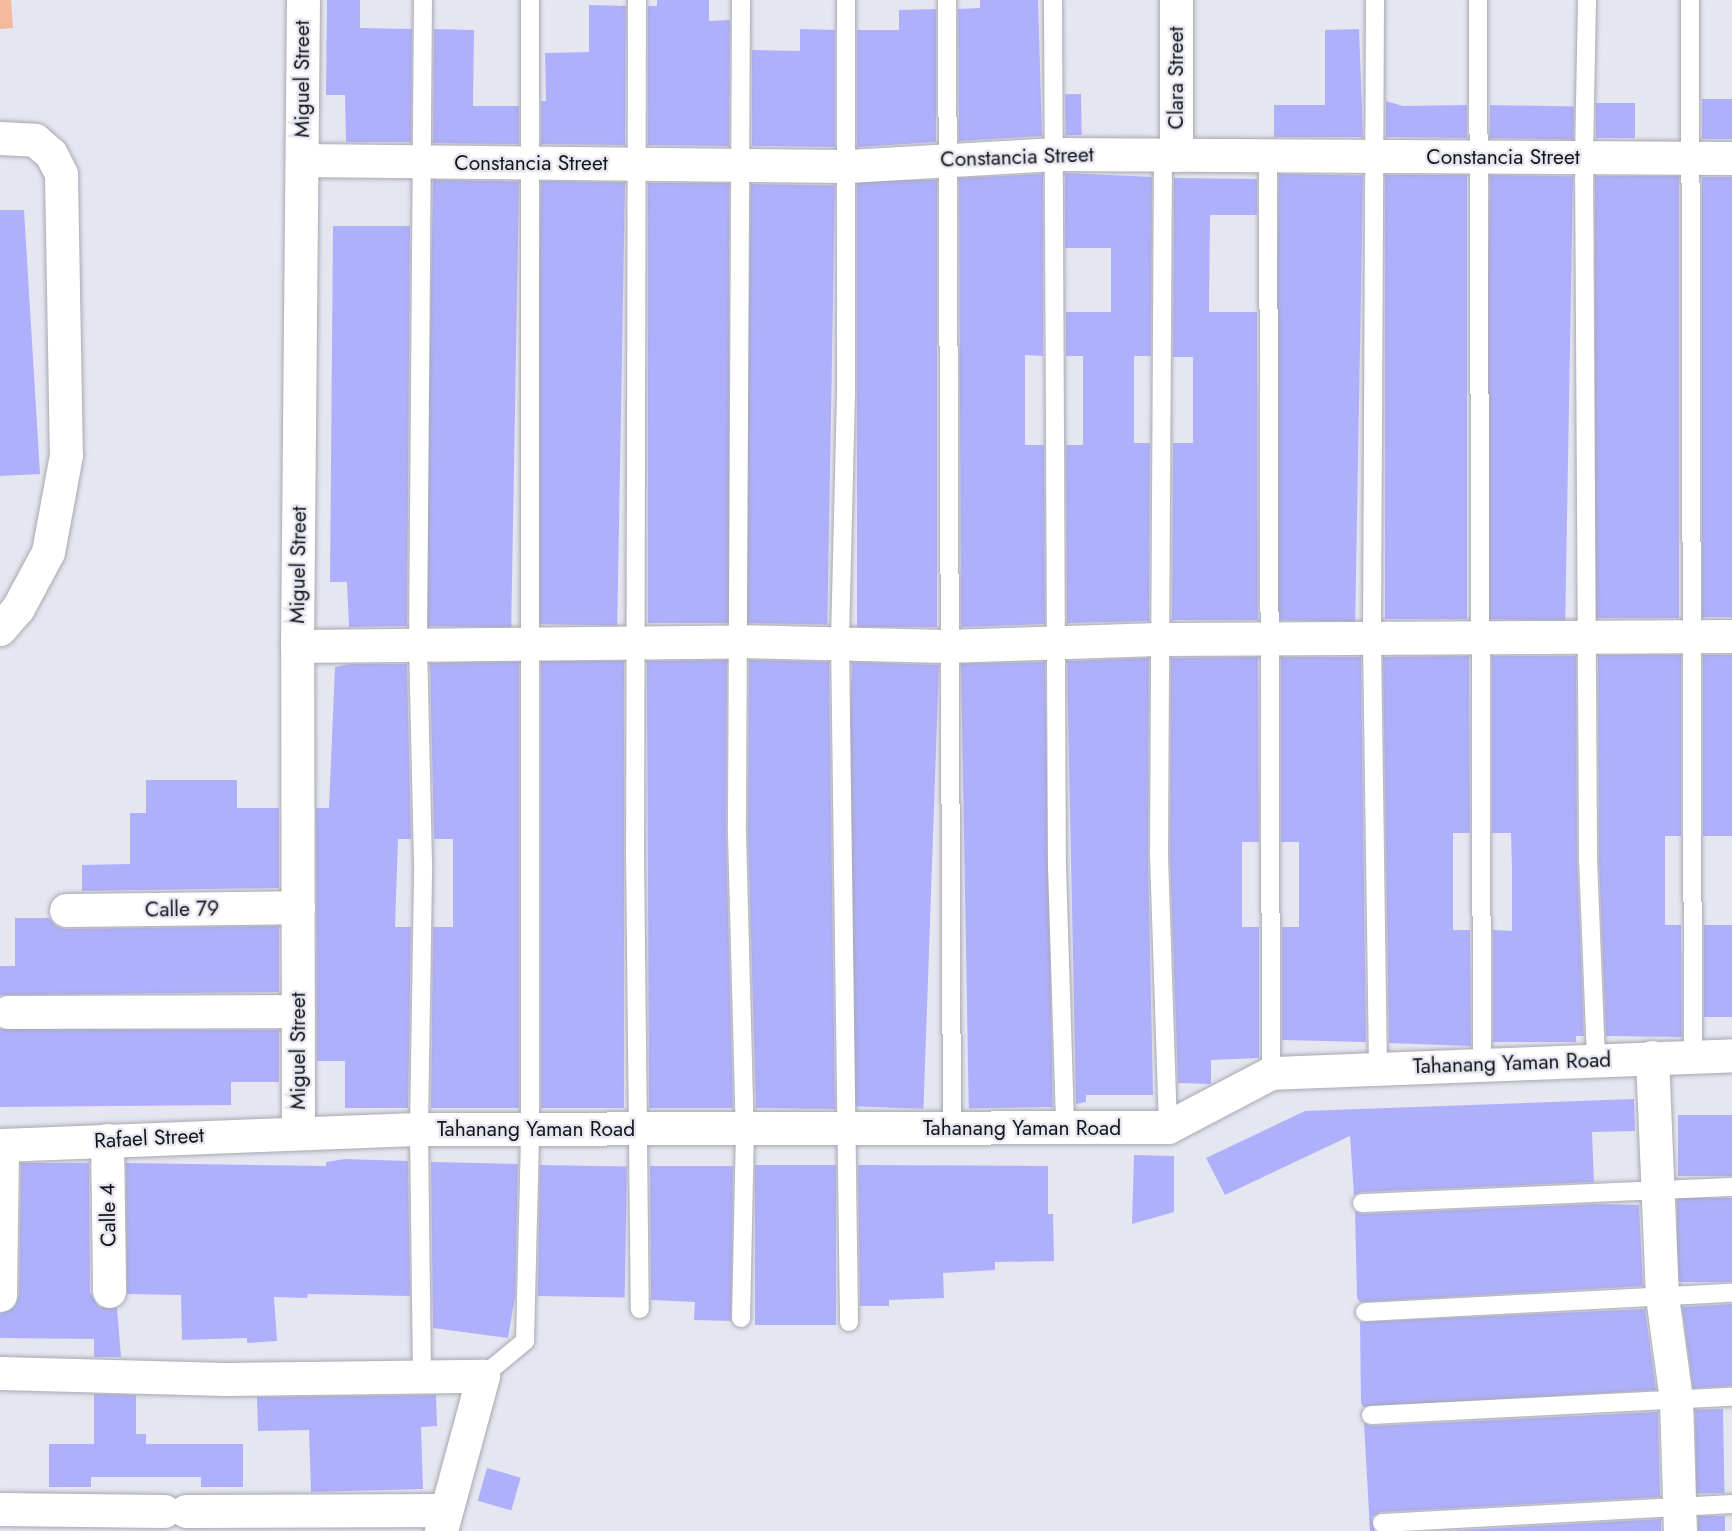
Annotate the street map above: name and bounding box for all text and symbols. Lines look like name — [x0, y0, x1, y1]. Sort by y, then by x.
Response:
street label: Miguel Street — [289, 20, 315, 138]
street label: Clara Street — [1163, 26, 1189, 130]
street label: Constancia Street — [940, 142, 1094, 172]
street label: Constancia Street — [1426, 144, 1580, 170]
street label: Constancia Street — [454, 150, 608, 176]
street label: Miguel Street — [284, 506, 312, 624]
street label: Calle 79 — [145, 896, 219, 922]
street label: Miguel Street — [285, 992, 311, 1110]
street label: Tahanang Yaman Road — [1413, 1047, 1611, 1079]
street label: Tahanang Yaman Road — [923, 1115, 1121, 1141]
street label: Tahanang Yaman Road — [437, 1116, 635, 1142]
street label: Rafael Street — [93, 1123, 205, 1153]
street label: Calle 4 — [95, 1183, 121, 1247]

